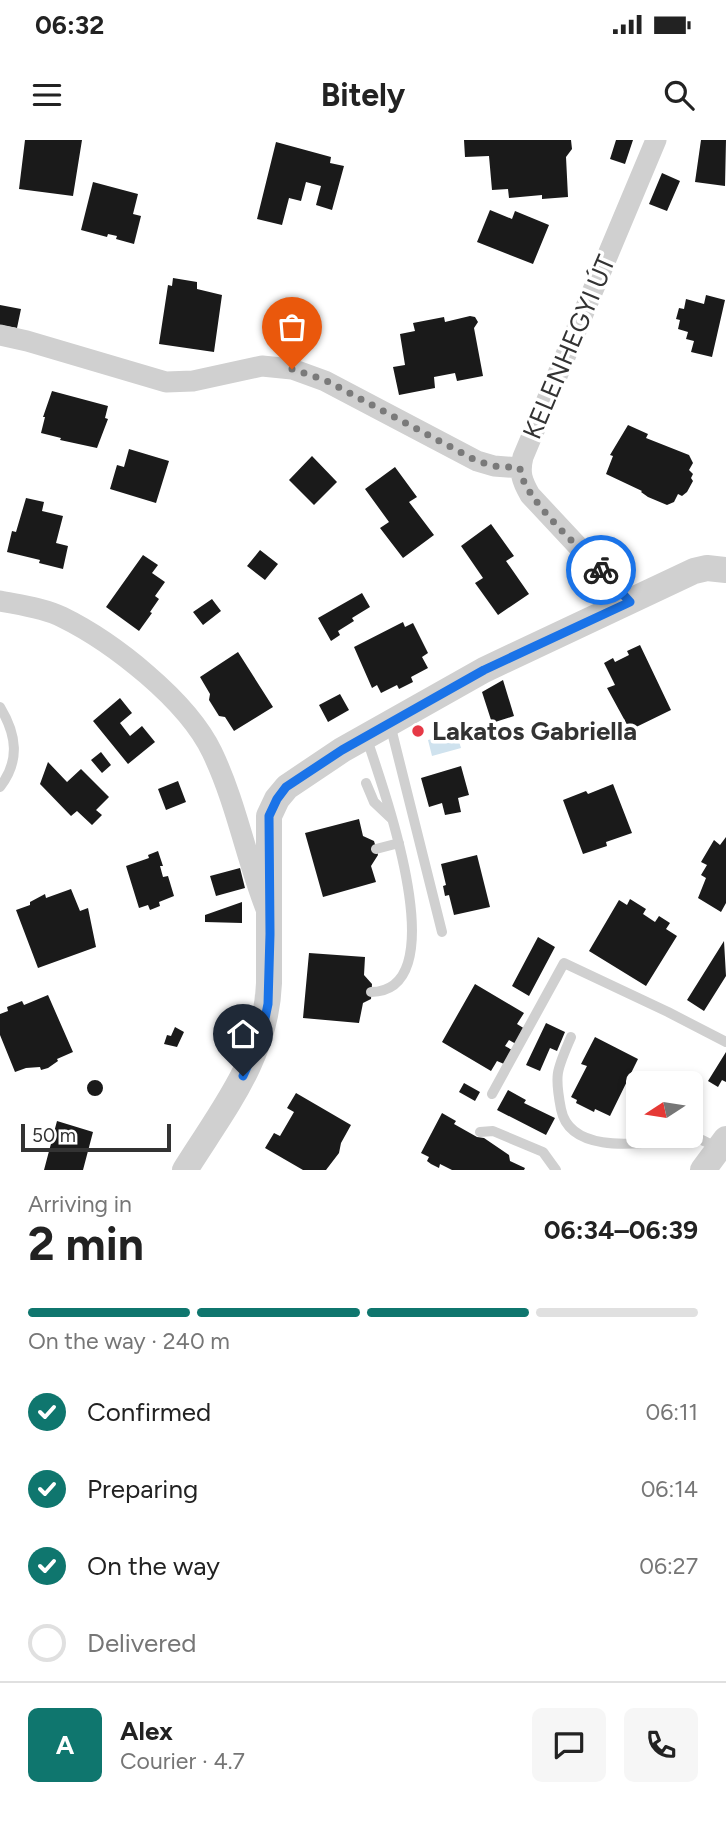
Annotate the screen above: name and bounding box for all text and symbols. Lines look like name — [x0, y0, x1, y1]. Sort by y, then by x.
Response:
text: 06:32 — [35, 9, 104, 41]
icon: menu — [28, 76, 66, 114]
text: Bitely — [321, 76, 405, 114]
icon: search — [660, 76, 698, 114]
street label: KELENHEGYI ÚT — [516, 250, 622, 444]
pin — [262, 297, 322, 369]
icon: bag — [273, 308, 311, 346]
courier — [566, 535, 636, 605]
icon: bike — [582, 551, 620, 589]
place label: Lakatos Gabriella — [432, 715, 637, 747]
marker: Lakatos Gabriella — [410, 723, 426, 739]
pin — [213, 1004, 273, 1076]
icon: home — [224, 1015, 262, 1053]
north arrow — [626, 1071, 704, 1148]
map controls — [626, 1071, 703, 1148]
scale bar — [21, 1121, 172, 1153]
text: 50 m — [32, 1124, 76, 1147]
text: Arriving in — [28, 1190, 132, 1218]
text: 06:34–06:39 — [544, 1214, 698, 1246]
text: 2 min — [28, 1216, 144, 1272]
text: On the way · 240 m — [28, 1327, 230, 1355]
icon: check — [28, 1393, 66, 1431]
text: Confirmed — [87, 1396, 211, 1428]
text: 06:11 — [645, 1398, 698, 1426]
icon: check — [28, 1470, 66, 1508]
text: Preparing — [87, 1473, 198, 1505]
text: 06:14 — [641, 1475, 698, 1503]
icon: check — [28, 1547, 66, 1585]
text: On the way — [87, 1550, 220, 1582]
text: 06:27 — [639, 1552, 698, 1580]
text: Delivered — [87, 1627, 196, 1659]
button: chat — [532, 1708, 606, 1782]
button: phone — [624, 1708, 698, 1782]
text: Alex — [120, 1715, 173, 1747]
text: A — [56, 1729, 74, 1761]
text: Courier · 4.7 — [120, 1747, 245, 1775]

